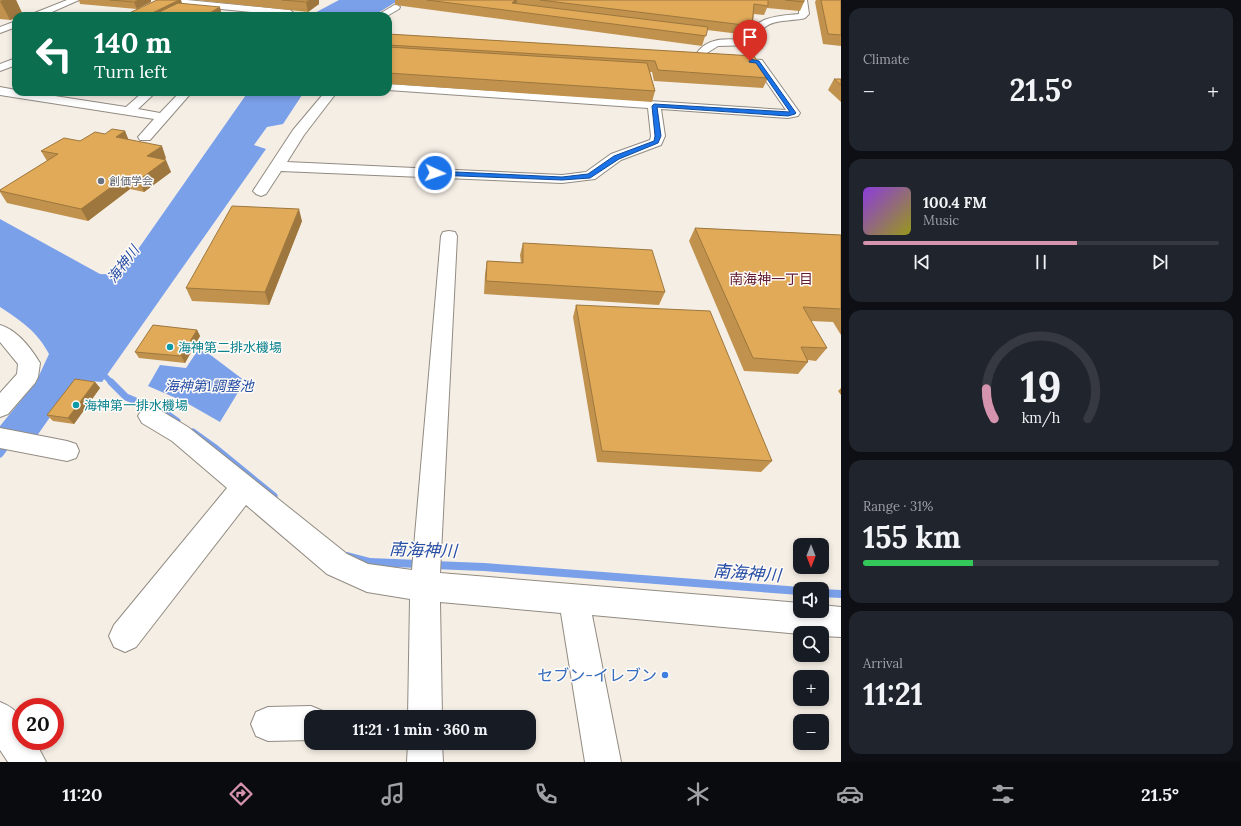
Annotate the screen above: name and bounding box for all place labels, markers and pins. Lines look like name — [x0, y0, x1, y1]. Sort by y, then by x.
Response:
pin — [733, 20, 767, 61]
place label: 創価学会 — [109, 174, 153, 188]
marker: 創価学会 — [96, 176, 106, 186]
place label: 海神第二排水機場 — [178, 339, 282, 356]
marker: 海神第二排水機場 — [165, 342, 175, 352]
place label: 海神第一排水機場 — [84, 397, 188, 414]
marker: 海神第一排水機場 — [71, 400, 81, 410]
place label: セブン-イレブン — [537, 665, 657, 685]
marker: セブン-イレブン — [660, 670, 670, 680]

